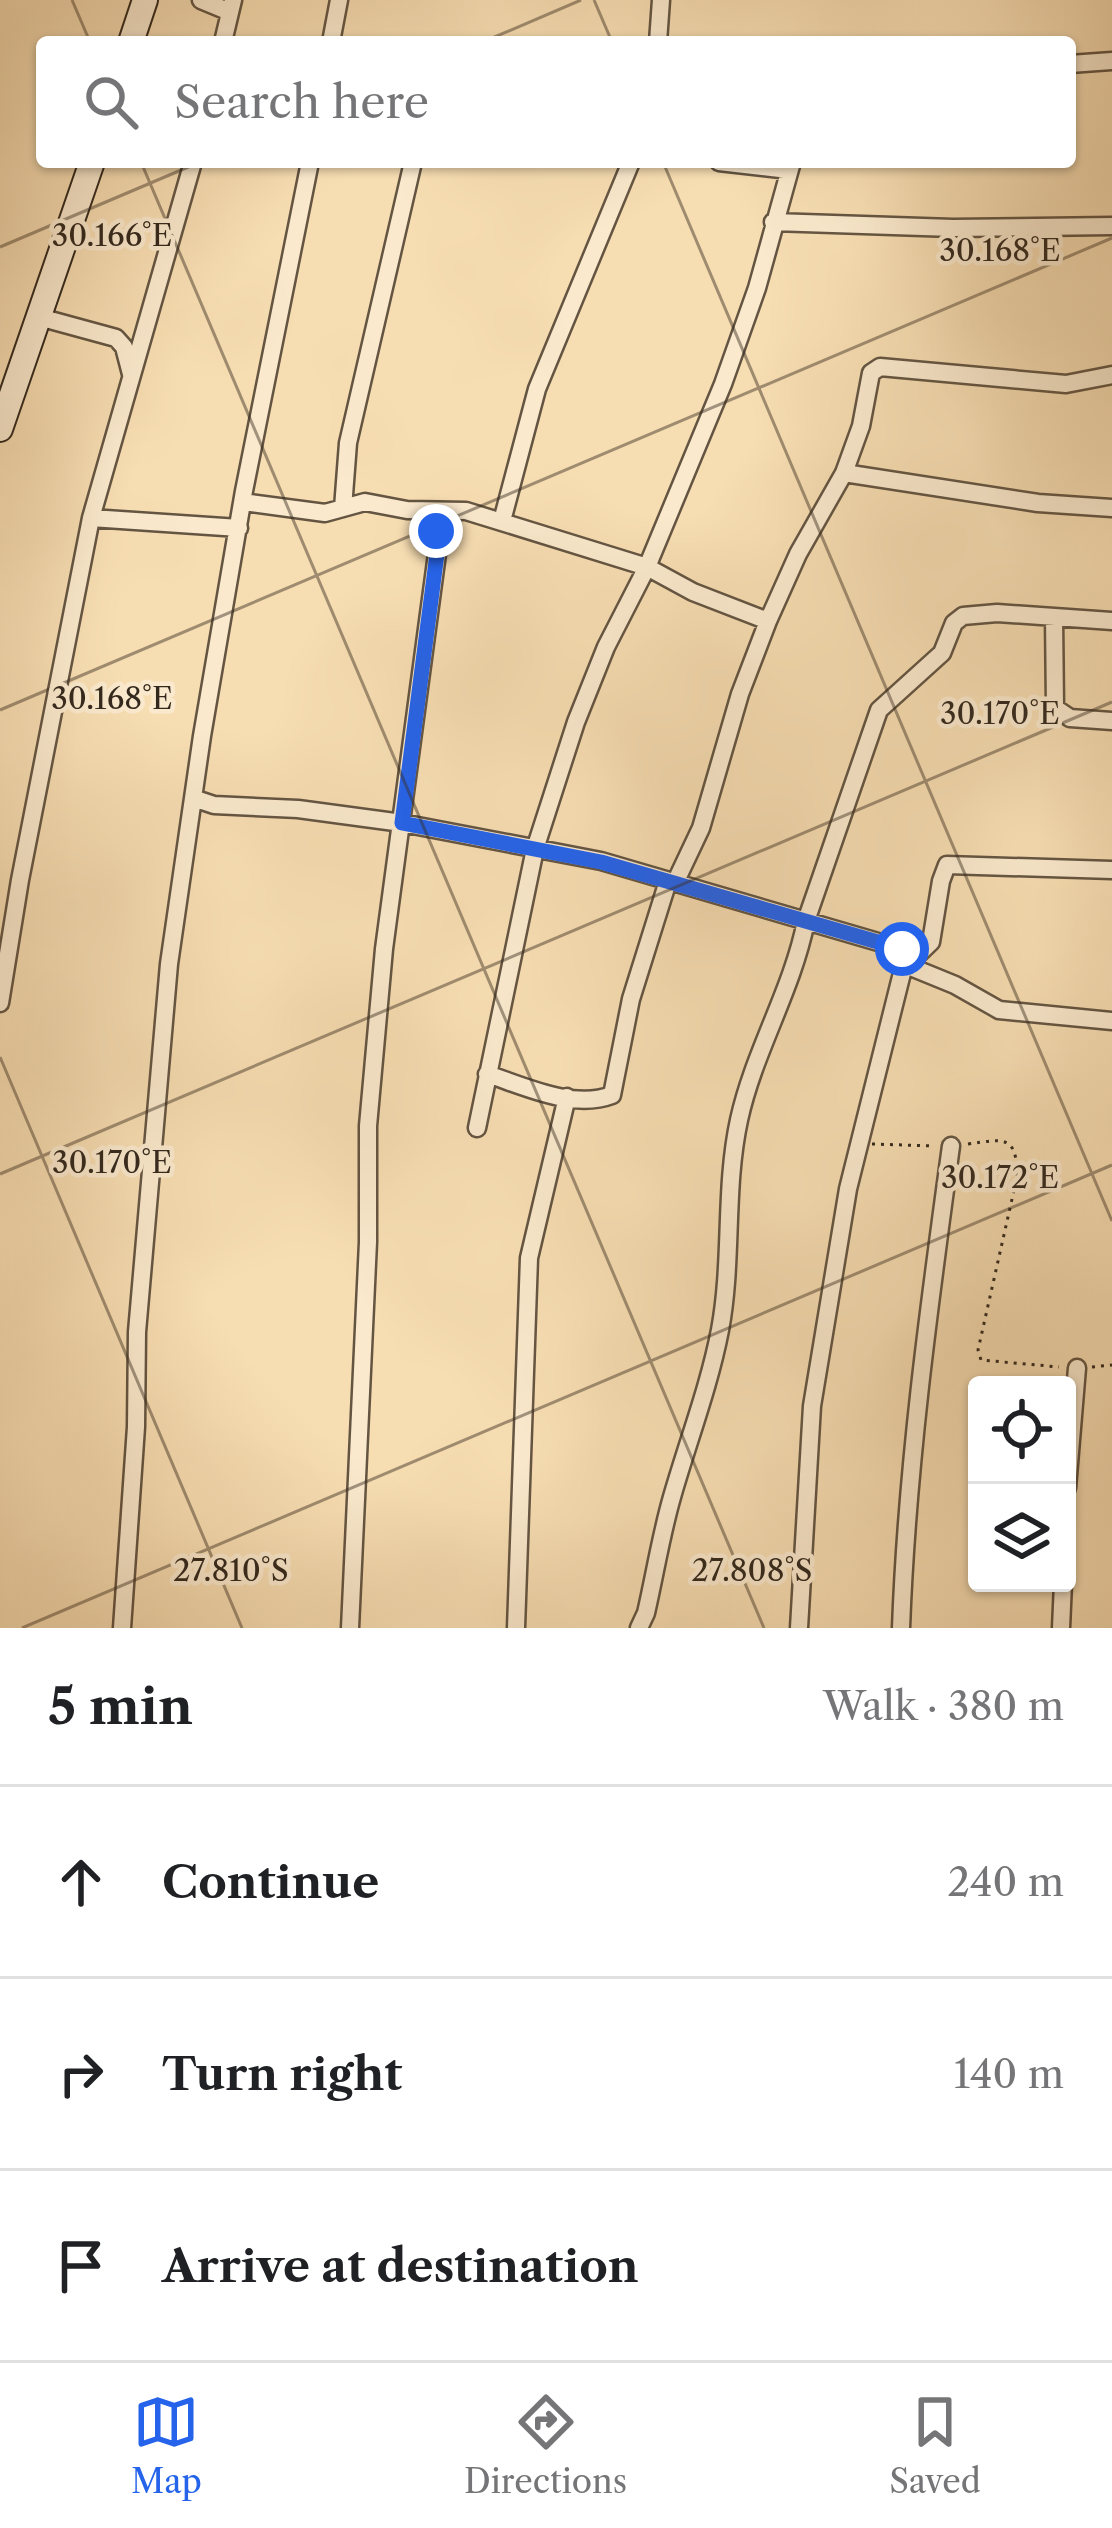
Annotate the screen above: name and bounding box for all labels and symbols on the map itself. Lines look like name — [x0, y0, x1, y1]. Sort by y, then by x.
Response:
text: 30.166°E — [52, 217, 172, 254]
text: 30.168°E — [939, 232, 1061, 269]
route end — [409, 504, 463, 558]
text: 30.168°E — [51, 680, 173, 717]
text: 30.170°E — [940, 695, 1060, 732]
route start — [875, 922, 929, 976]
text: 30.170°E — [52, 1144, 172, 1181]
text: 30.172°E — [941, 1159, 1059, 1196]
text: 27.810°S — [173, 1552, 289, 1589]
text: 27.808°S — [692, 1552, 812, 1589]

